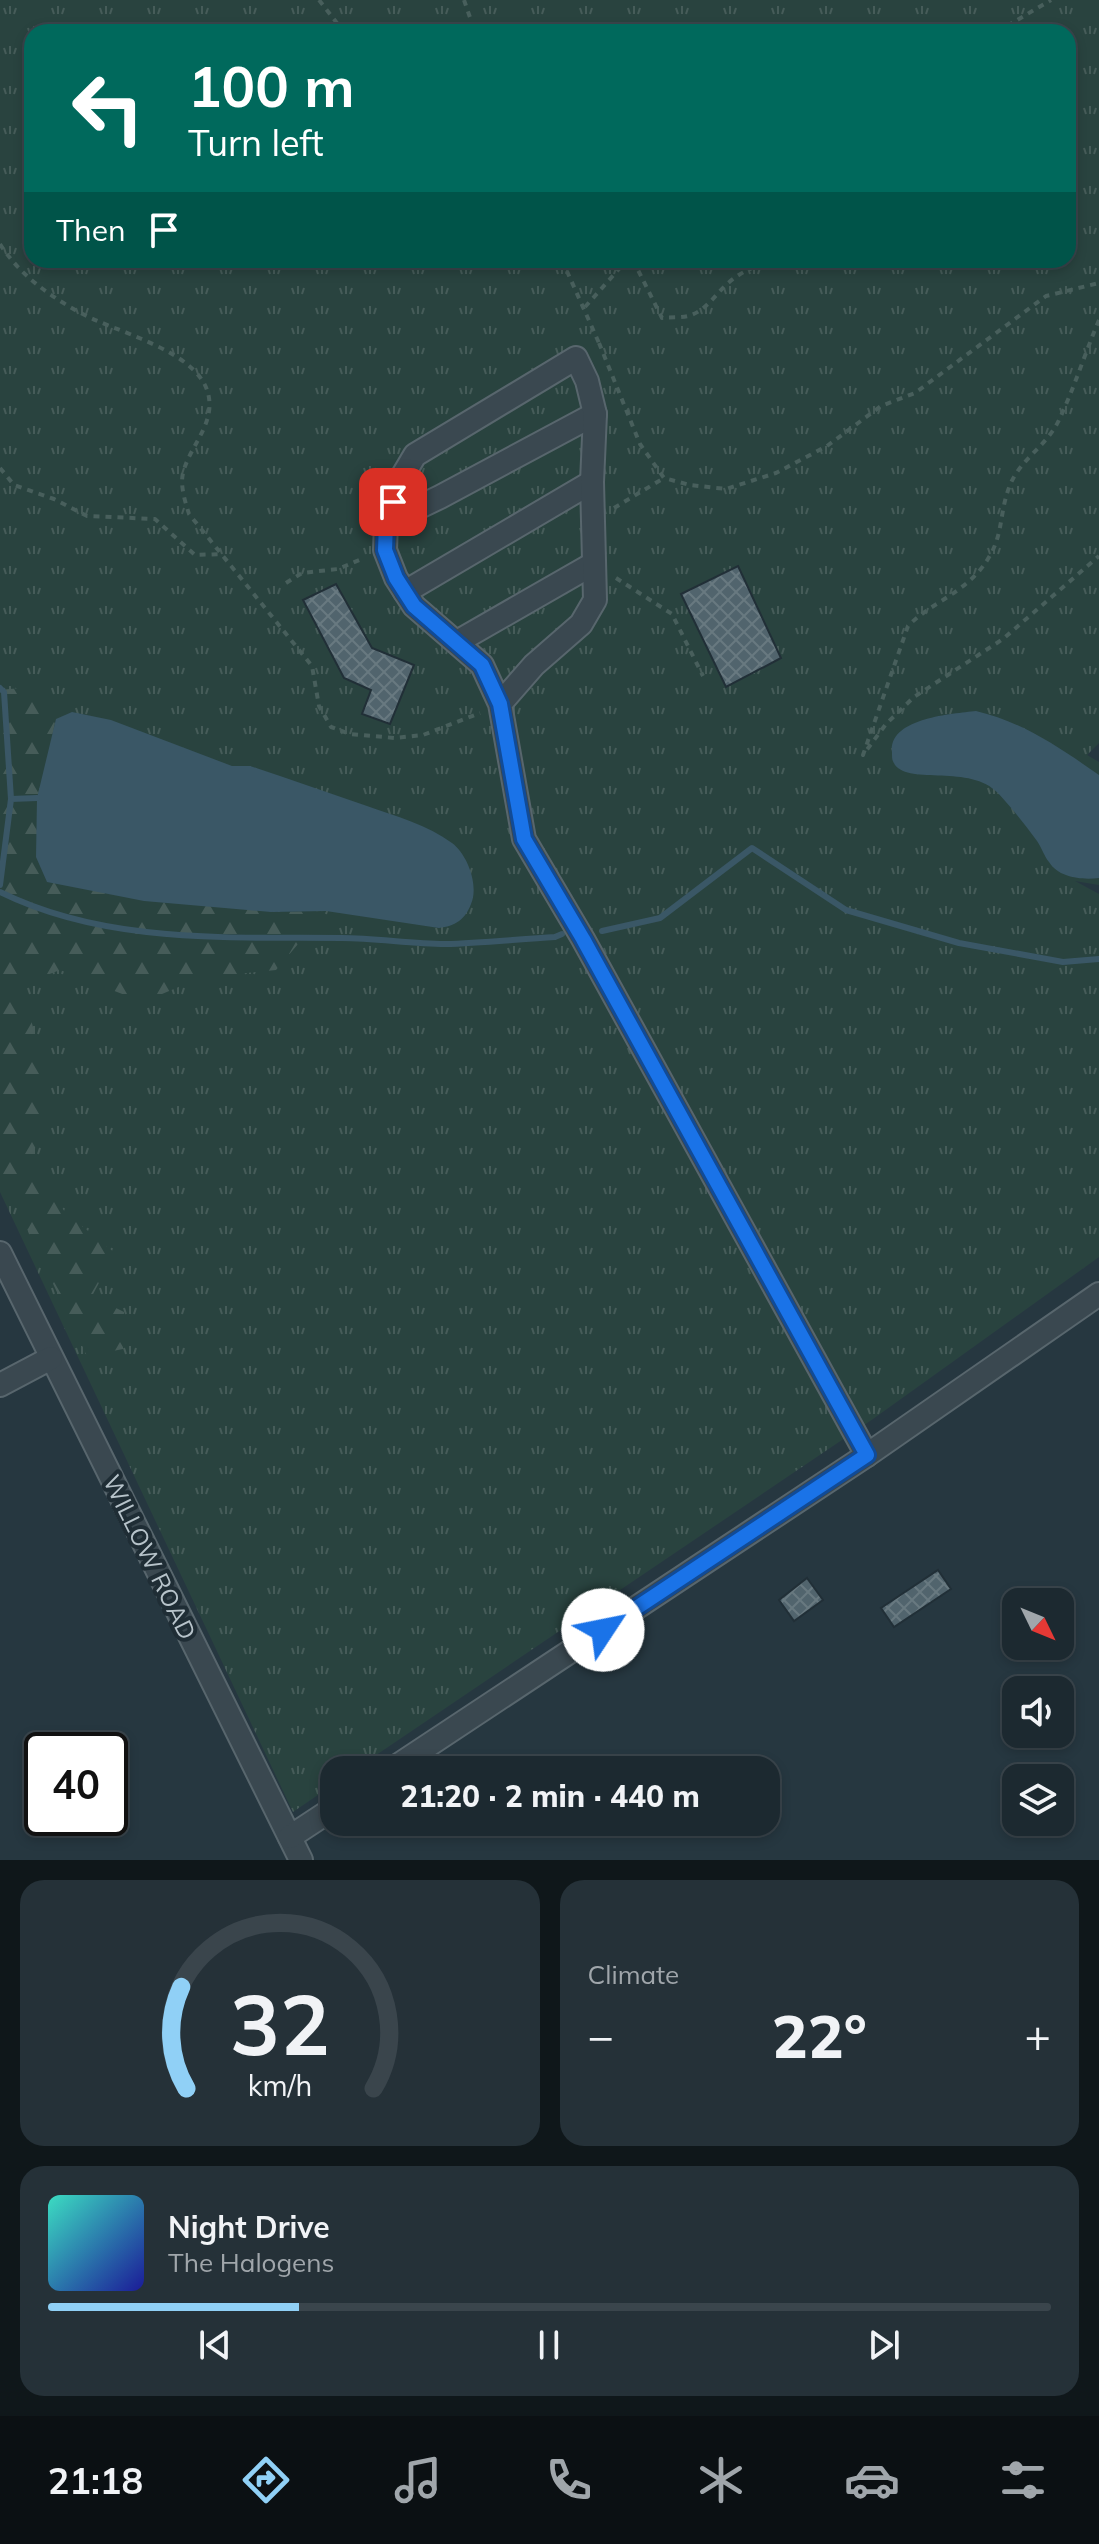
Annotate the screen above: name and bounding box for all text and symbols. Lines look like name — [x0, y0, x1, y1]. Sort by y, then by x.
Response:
text: 100 m — [188, 51, 355, 121]
icon: left — [56, 56, 160, 160]
text: Turn left — [188, 120, 324, 165]
icon: arrive — [142, 208, 186, 252]
text: Then — [56, 211, 126, 249]
pin — [359, 468, 427, 536]
icon: arrive — [371, 480, 415, 524]
street label: WILLOW ROAD — [97, 1470, 203, 1644]
position arrow — [561, 1588, 645, 1672]
north arrow — [1002, 1588, 1074, 1660]
map controls — [1002, 1588, 1074, 1836]
button: sound — [1002, 1676, 1074, 1748]
speed limit sign: 40 — [24, 1732, 128, 1836]
button: layers — [1002, 1764, 1074, 1836]
text: 21:20 · 2 min · 440 m — [400, 1777, 700, 1815]
text: Climate — [588, 1958, 679, 1991]
text: 32 — [230, 1971, 330, 2076]
text: 22° — [772, 1998, 867, 2073]
text: − — [588, 2008, 614, 2063]
text: + — [1025, 2008, 1051, 2063]
text: km/h — [247, 2067, 312, 2103]
text: Night Drive — [168, 2208, 330, 2246]
text: The Halogens — [168, 2246, 334, 2279]
icon: previous — [193, 2323, 237, 2367]
icon: pause — [527, 2323, 571, 2367]
icon: next — [862, 2323, 906, 2367]
icon: directions — [238, 2452, 294, 2508]
icon: music — [390, 2452, 446, 2508]
icon: phone — [541, 2452, 597, 2508]
icon: climate — [693, 2452, 749, 2508]
icon: car — [844, 2452, 900, 2508]
icon: filters — [995, 2452, 1051, 2508]
text: 21:18 — [48, 2458, 143, 2503]

